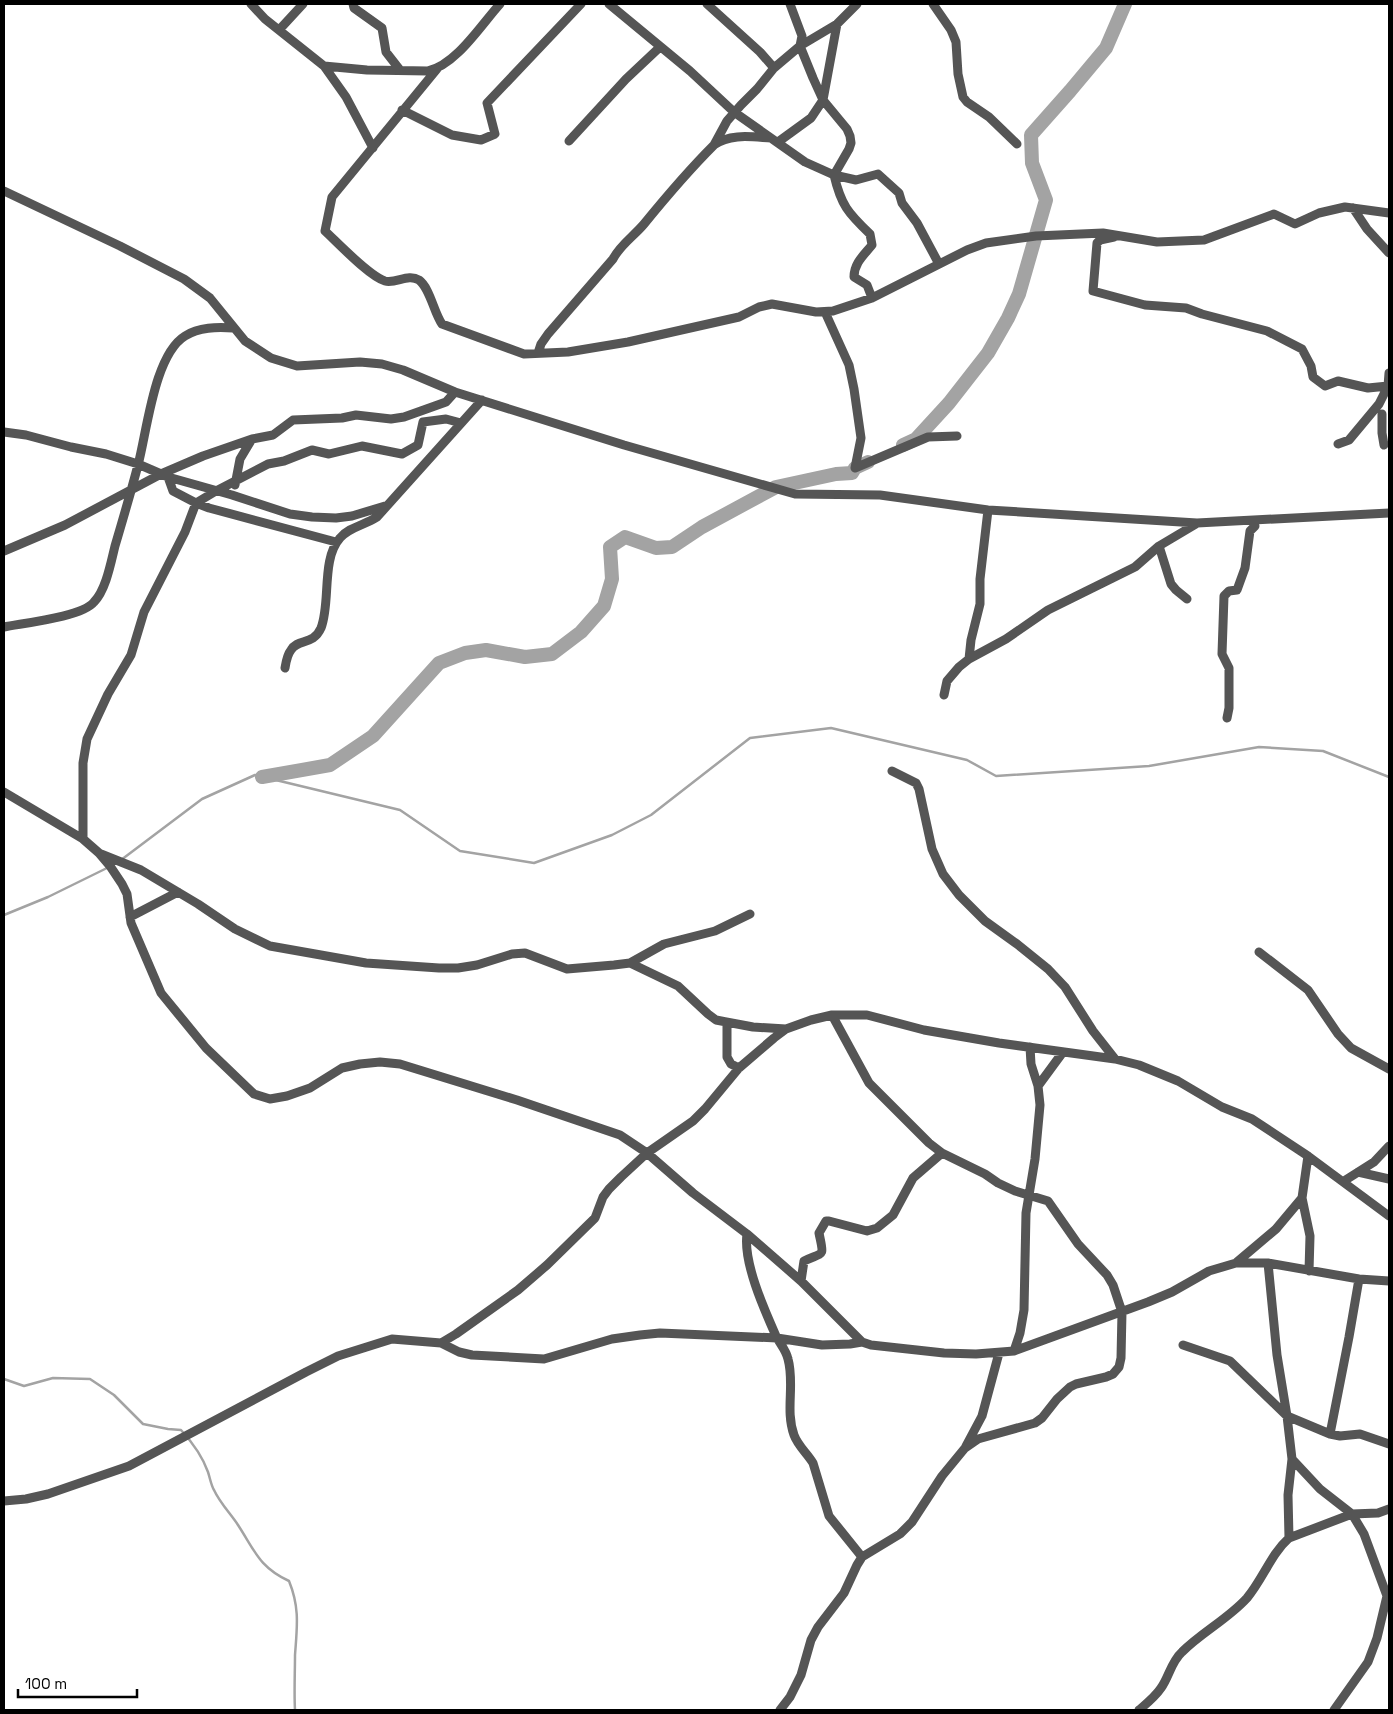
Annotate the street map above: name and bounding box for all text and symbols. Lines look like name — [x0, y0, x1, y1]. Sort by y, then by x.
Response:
scale bar — [18, 1666, 136, 1698]
text: 100 m — [25, 1674, 67, 1693]

